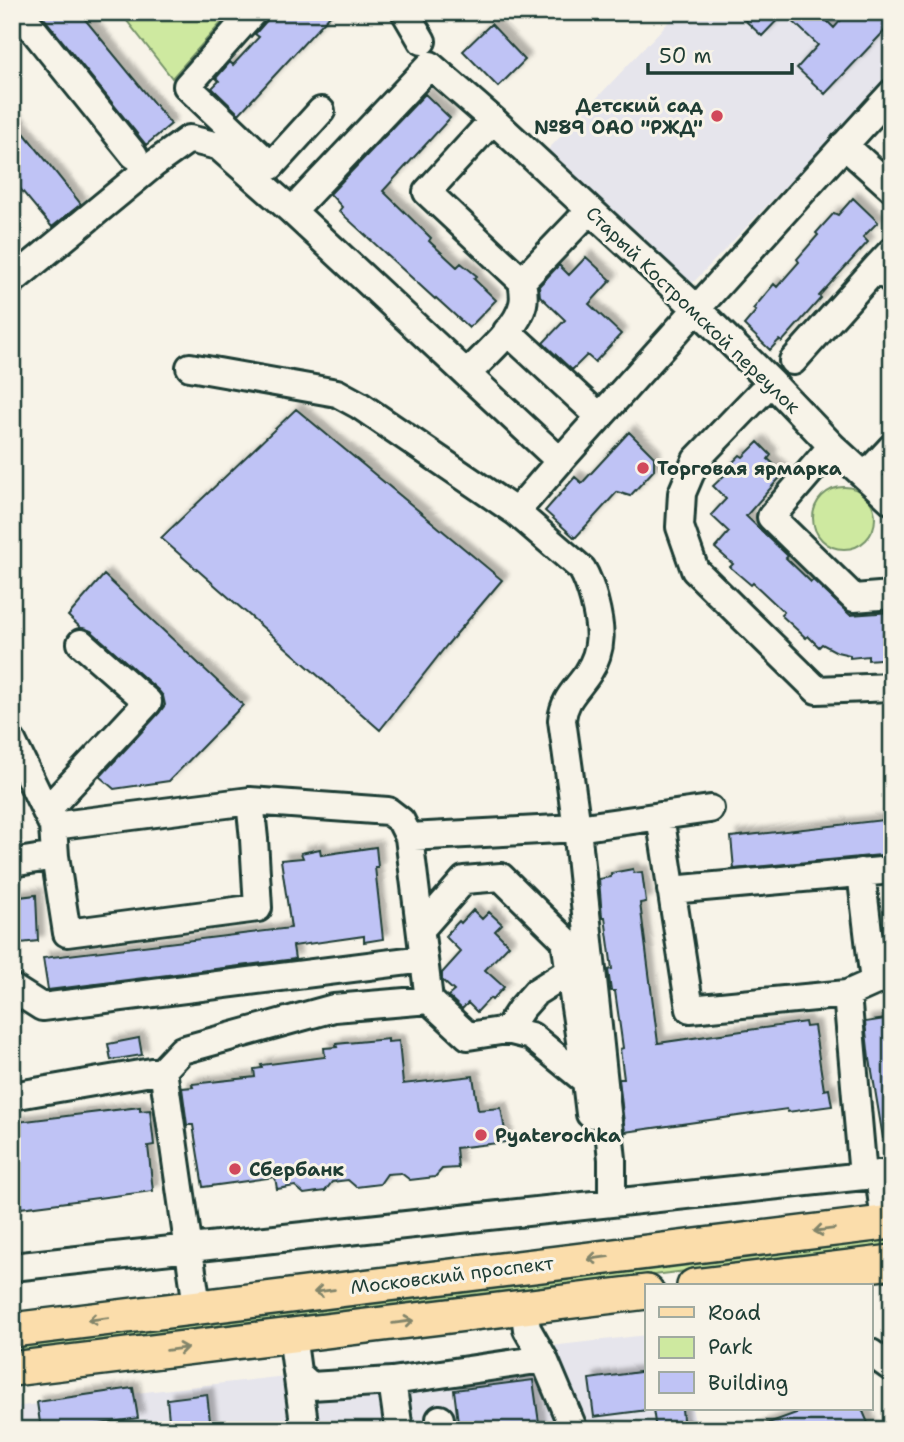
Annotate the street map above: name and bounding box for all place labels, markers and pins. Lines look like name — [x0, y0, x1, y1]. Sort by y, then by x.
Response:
place label: Детский сад №89 ОАО "РЖД" — [534, 93, 704, 140]
marker: Детский сад №89 ОАО "РЖД" — [709, 108, 725, 124]
place label: Торговая ярмарка — [657, 456, 842, 481]
marker: Торговая ярмарка — [635, 460, 651, 476]
place label: Pyaterochka — [495, 1123, 621, 1148]
marker: Pyaterochka — [473, 1127, 489, 1143]
place label: Сбербанк — [249, 1157, 344, 1182]
marker: Сбербанк — [227, 1161, 243, 1177]

